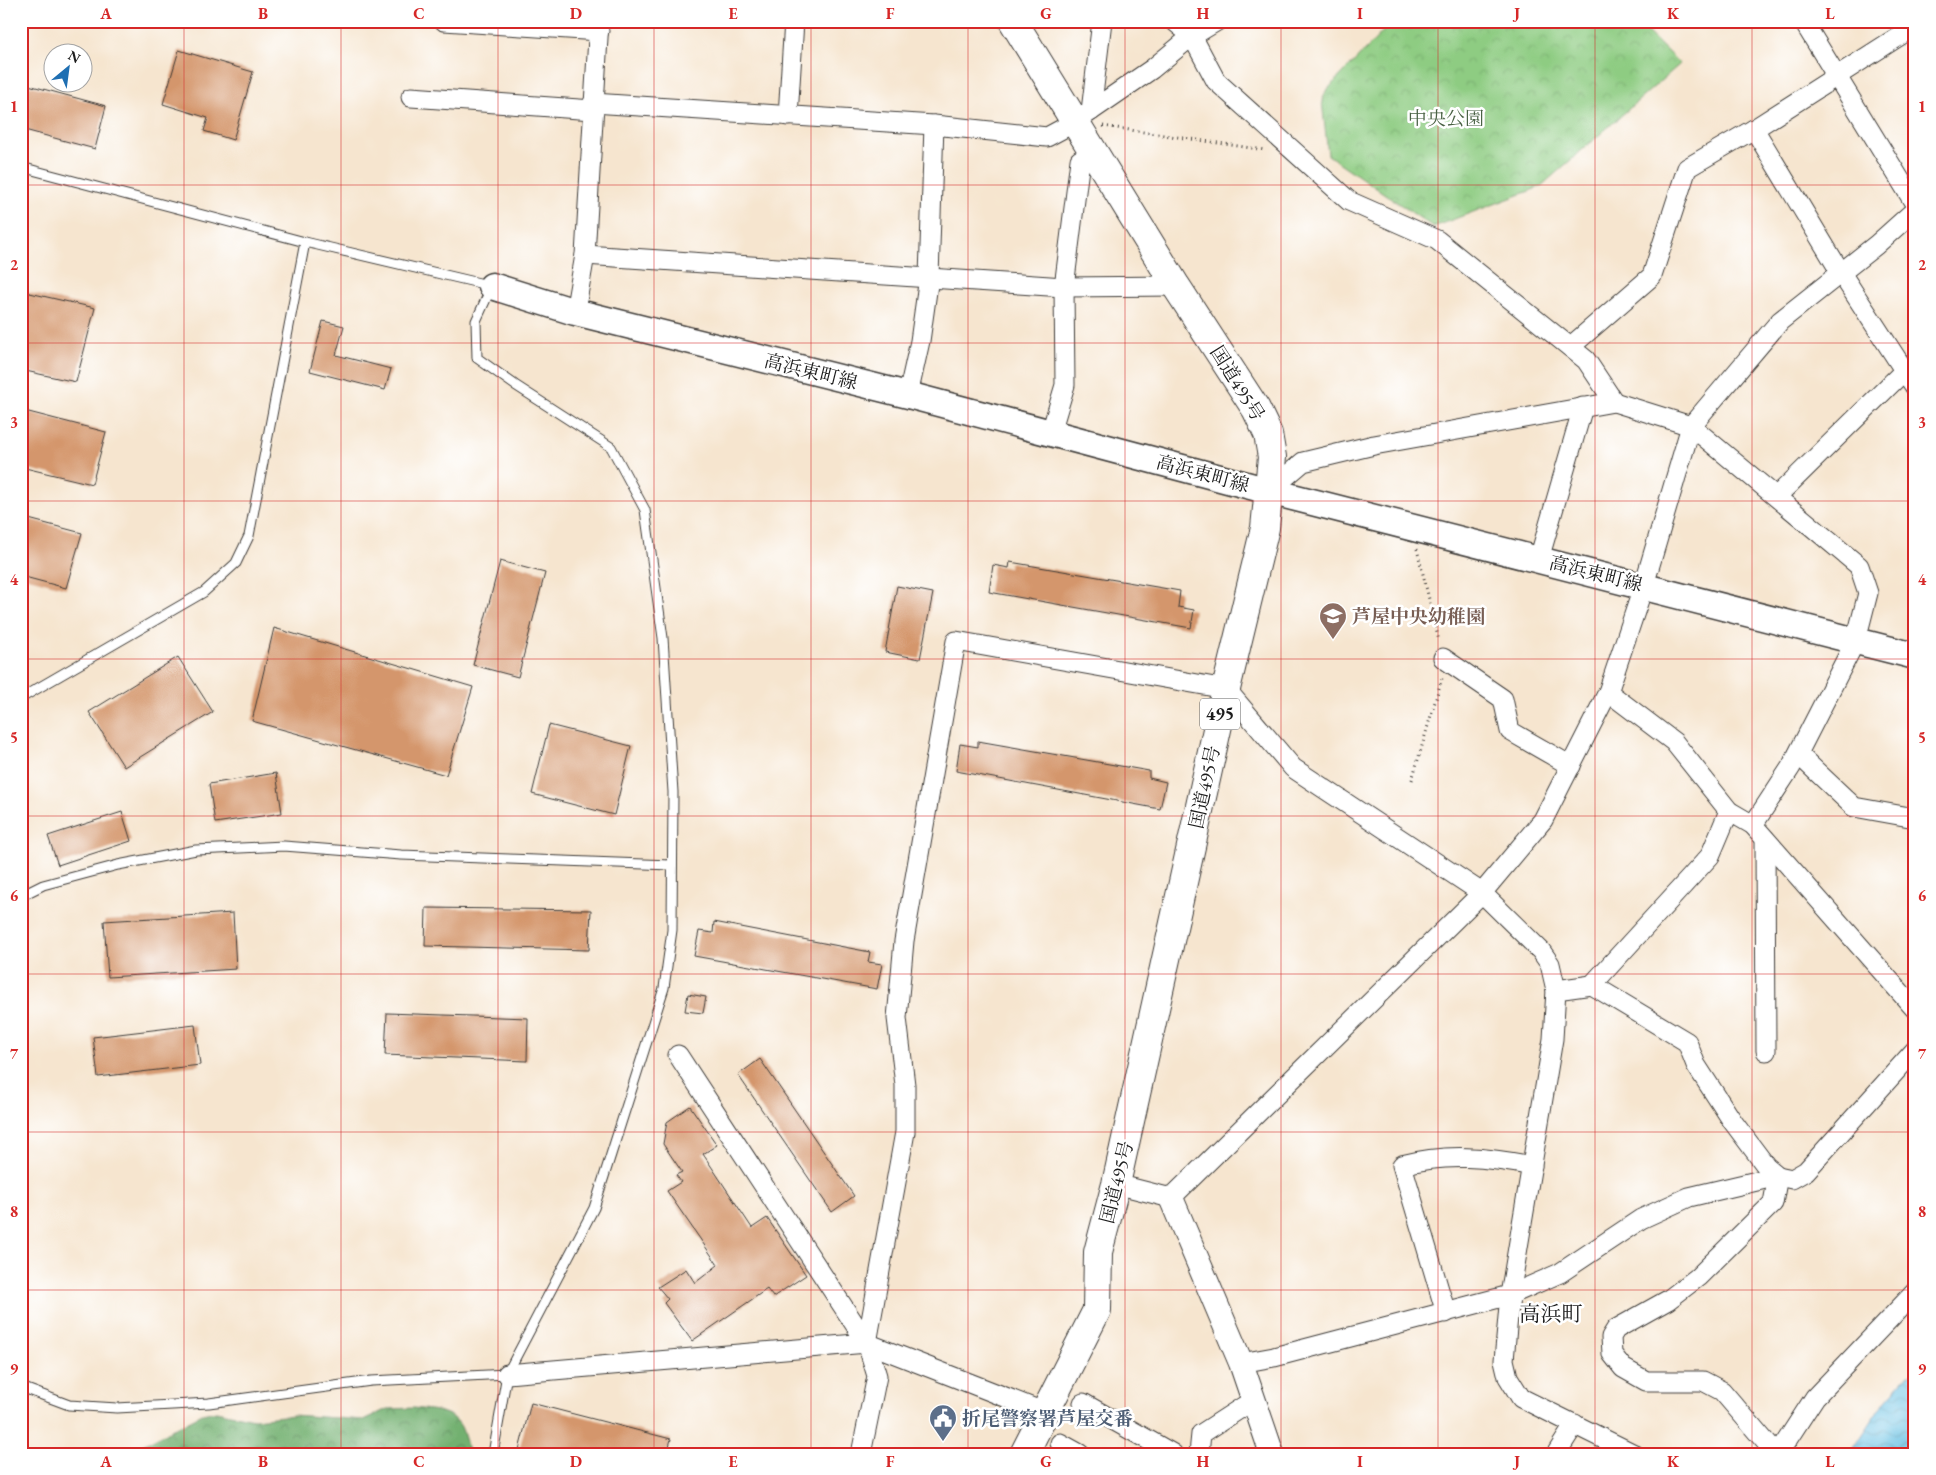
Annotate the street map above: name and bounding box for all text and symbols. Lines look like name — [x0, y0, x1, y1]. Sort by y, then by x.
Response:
text: A — [99, 3, 112, 24]
text: B — [258, 3, 268, 24]
text: C — [413, 3, 425, 24]
text: D — [570, 3, 582, 24]
text: E — [728, 3, 738, 24]
text: F — [886, 3, 895, 24]
text: G — [1040, 3, 1052, 24]
text: H — [1197, 3, 1210, 24]
text: I — [1357, 3, 1363, 24]
text: J — [1512, 3, 1520, 24]
text: K — [1667, 3, 1680, 24]
text: L — [1825, 3, 1835, 24]
north arrow — [42, 42, 92, 92]
text: N — [65, 46, 84, 68]
text: 1 — [10, 96, 18, 117]
text: 1 — [1918, 96, 1926, 117]
park label: 中央公園 — [1408, 106, 1484, 131]
text: 2 — [10, 254, 19, 275]
text: 2 — [1918, 254, 1927, 275]
street label: 国道495号 — [1205, 341, 1271, 426]
street label: 高浜東町線 — [762, 348, 860, 395]
text: 3 — [10, 412, 18, 433]
text: 3 — [1918, 412, 1926, 433]
street label: 高浜東町線 — [1154, 449, 1252, 498]
street label: 高浜東町線 — [1547, 550, 1645, 597]
text: 4 — [10, 569, 19, 590]
text: 4 — [1918, 569, 1927, 590]
school or university icon: 芦屋中央幼稚園 — [1318, 601, 1348, 640]
place label: 芦屋中央幼稚園 — [1352, 604, 1485, 629]
road number: 495 — [1200, 699, 1240, 730]
text: 5 — [10, 727, 18, 748]
text: 5 — [1918, 727, 1926, 748]
street label: 国道495号 — [1183, 743, 1225, 831]
text: 6 — [10, 885, 19, 906]
text: 6 — [1918, 885, 1927, 906]
text: 7 — [10, 1043, 19, 1064]
text: 7 — [1918, 1043, 1927, 1064]
street label: 国道495号 — [1094, 1138, 1139, 1226]
text: 8 — [10, 1201, 18, 1222]
text: 8 — [1918, 1201, 1926, 1222]
district label: 高浜町 — [1520, 1300, 1583, 1327]
text: 9 — [10, 1358, 19, 1379]
text: 9 — [1918, 1358, 1927, 1379]
public building icon: 折尾警察署芦屋交番 — [928, 1403, 958, 1442]
place label: 折尾警察署芦屋交番 — [962, 1406, 1133, 1431]
text: A — [99, 1451, 112, 1472]
text: B — [258, 1451, 268, 1472]
text: C — [413, 1451, 425, 1472]
text: D — [570, 1451, 582, 1472]
text: E — [728, 1451, 738, 1472]
text: F — [886, 1451, 895, 1472]
text: G — [1040, 1451, 1052, 1472]
text: H — [1197, 1451, 1210, 1472]
text: I — [1357, 1451, 1363, 1472]
text: J — [1512, 1451, 1520, 1472]
text: K — [1667, 1451, 1680, 1472]
text: L — [1825, 1451, 1835, 1472]

